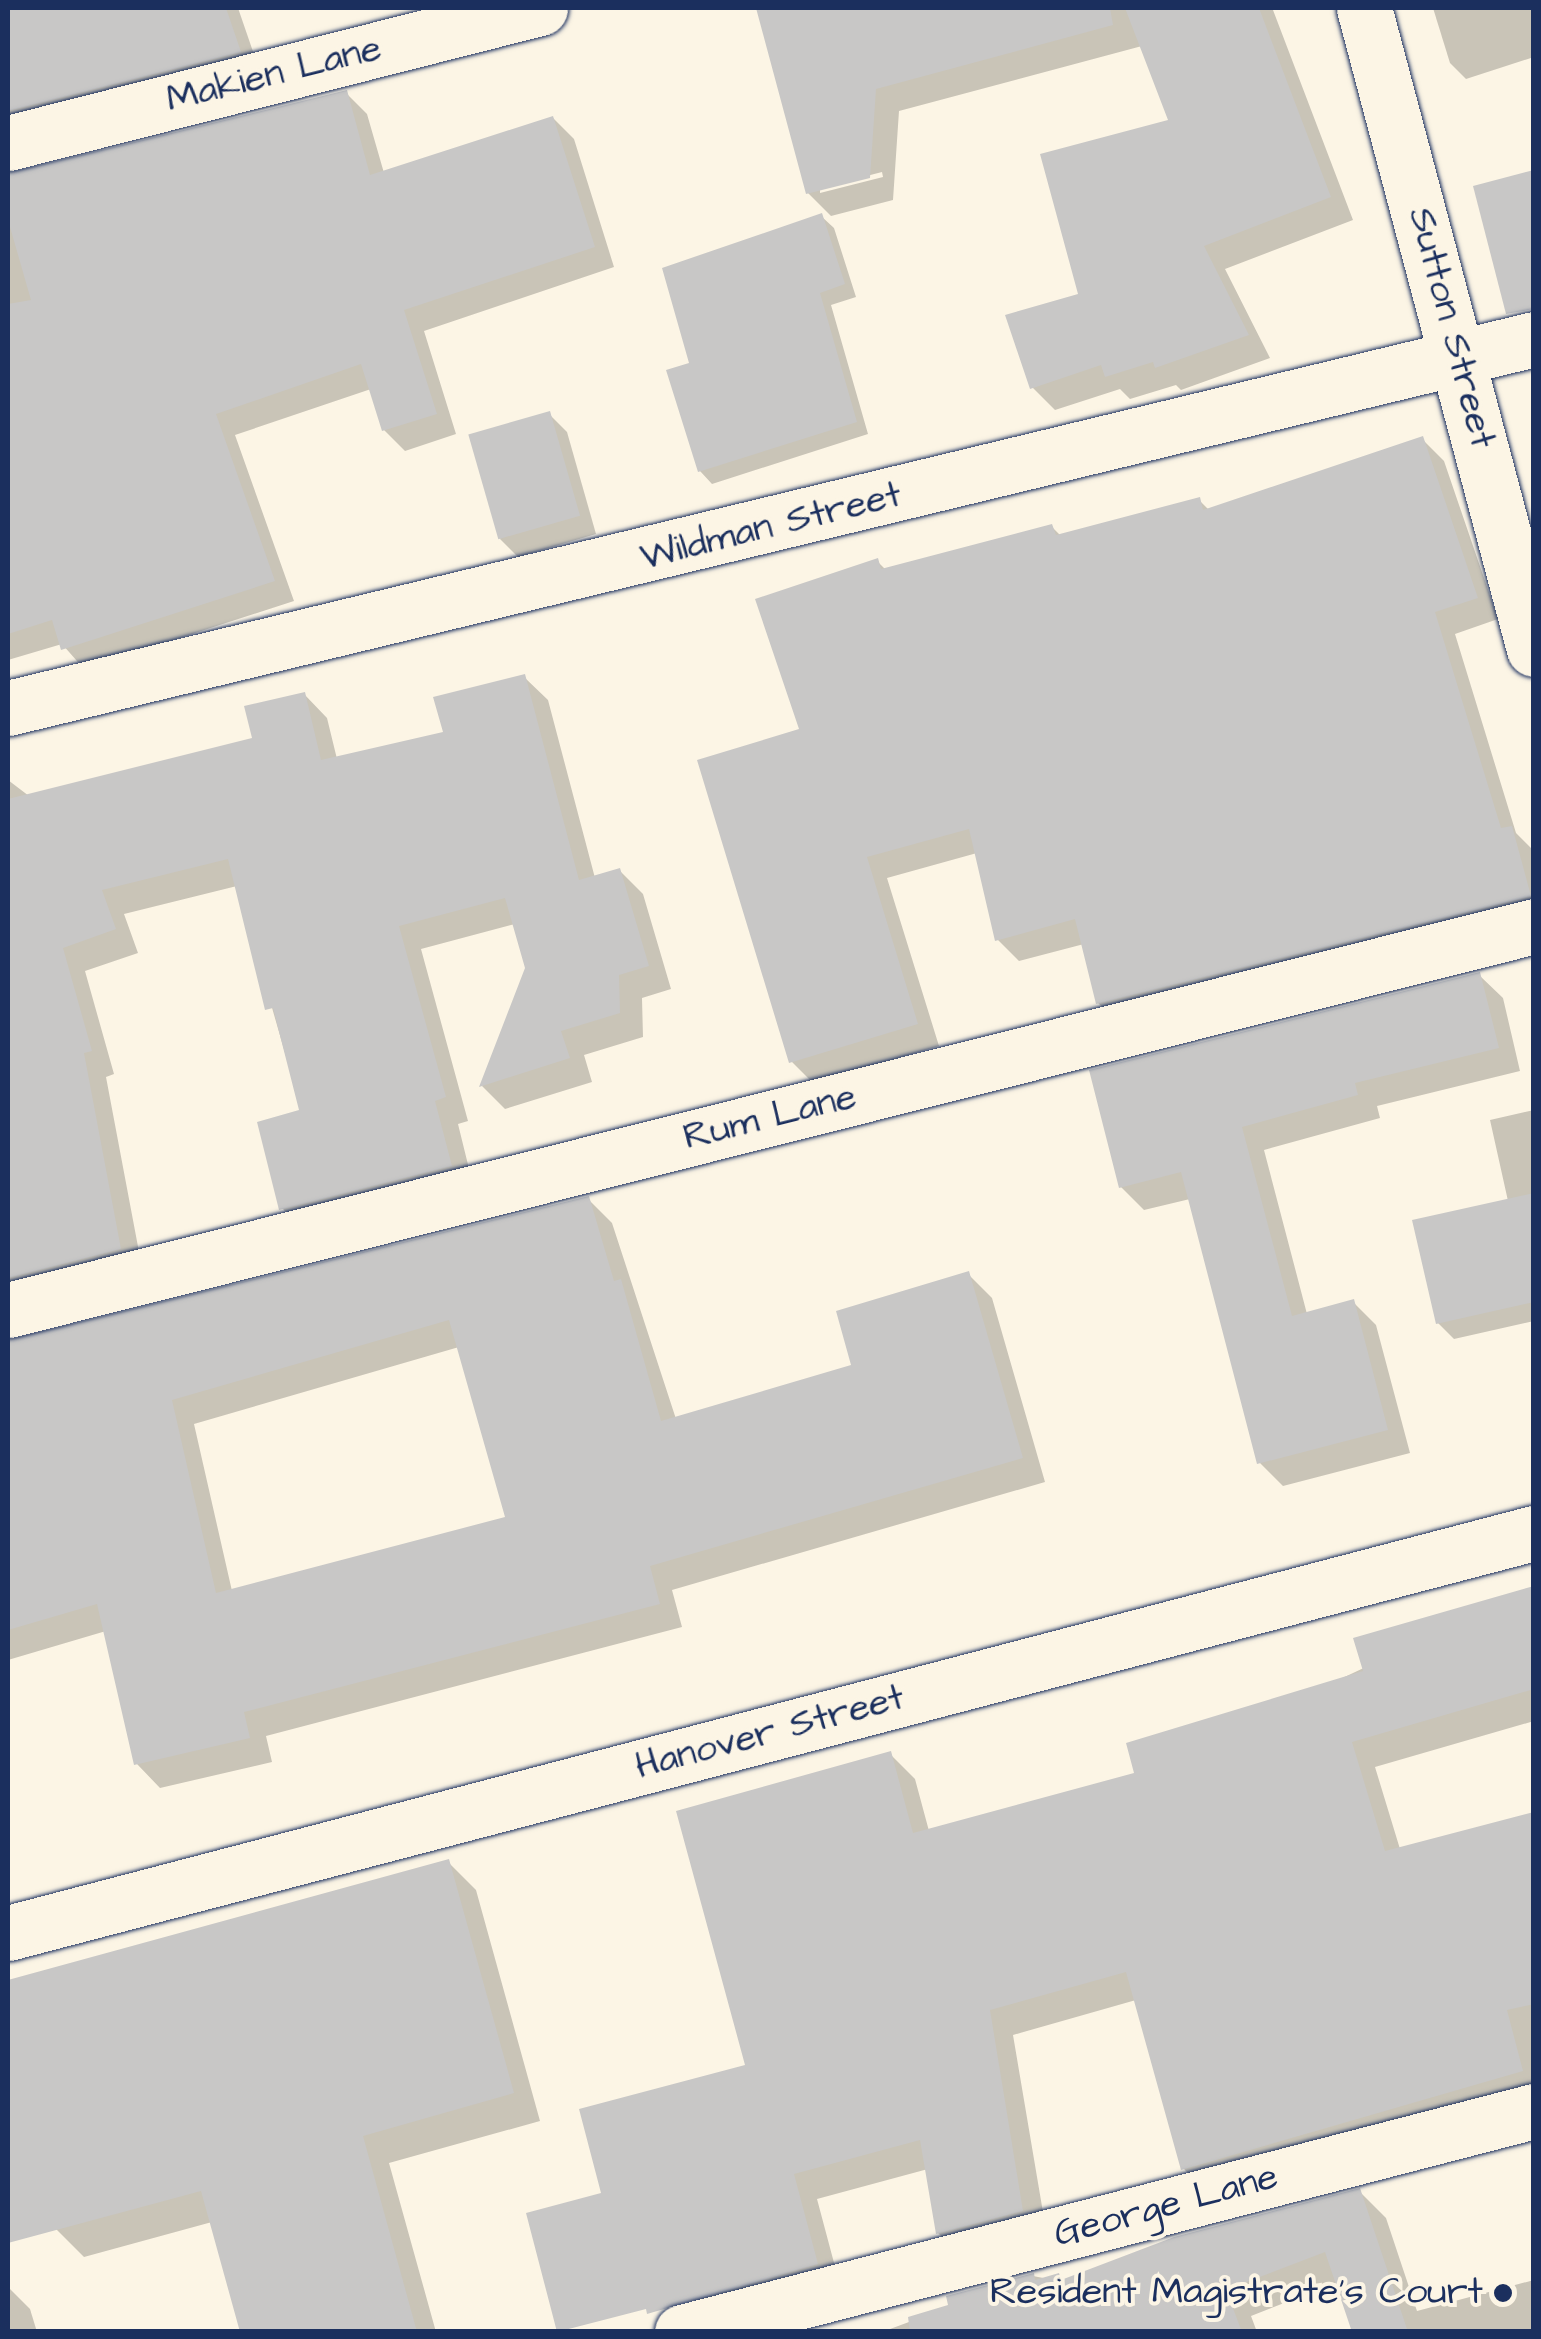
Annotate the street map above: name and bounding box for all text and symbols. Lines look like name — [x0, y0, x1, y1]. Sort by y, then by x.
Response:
street label: Makien Lane — [162, 26, 386, 124]
street label: Sutton Street — [1397, 203, 1505, 453]
street label: Wildman Street — [636, 473, 906, 581]
street label: Rum Lane — [679, 1075, 861, 1161]
street label: Hanover Street — [631, 1675, 909, 1791]
street label: George Lane — [1049, 2154, 1283, 2258]
place label: Resident Magistrate's Court — [990, 2270, 1483, 2316]
marker: Resident Magistrate's Court — [1492, 2282, 1514, 2304]

